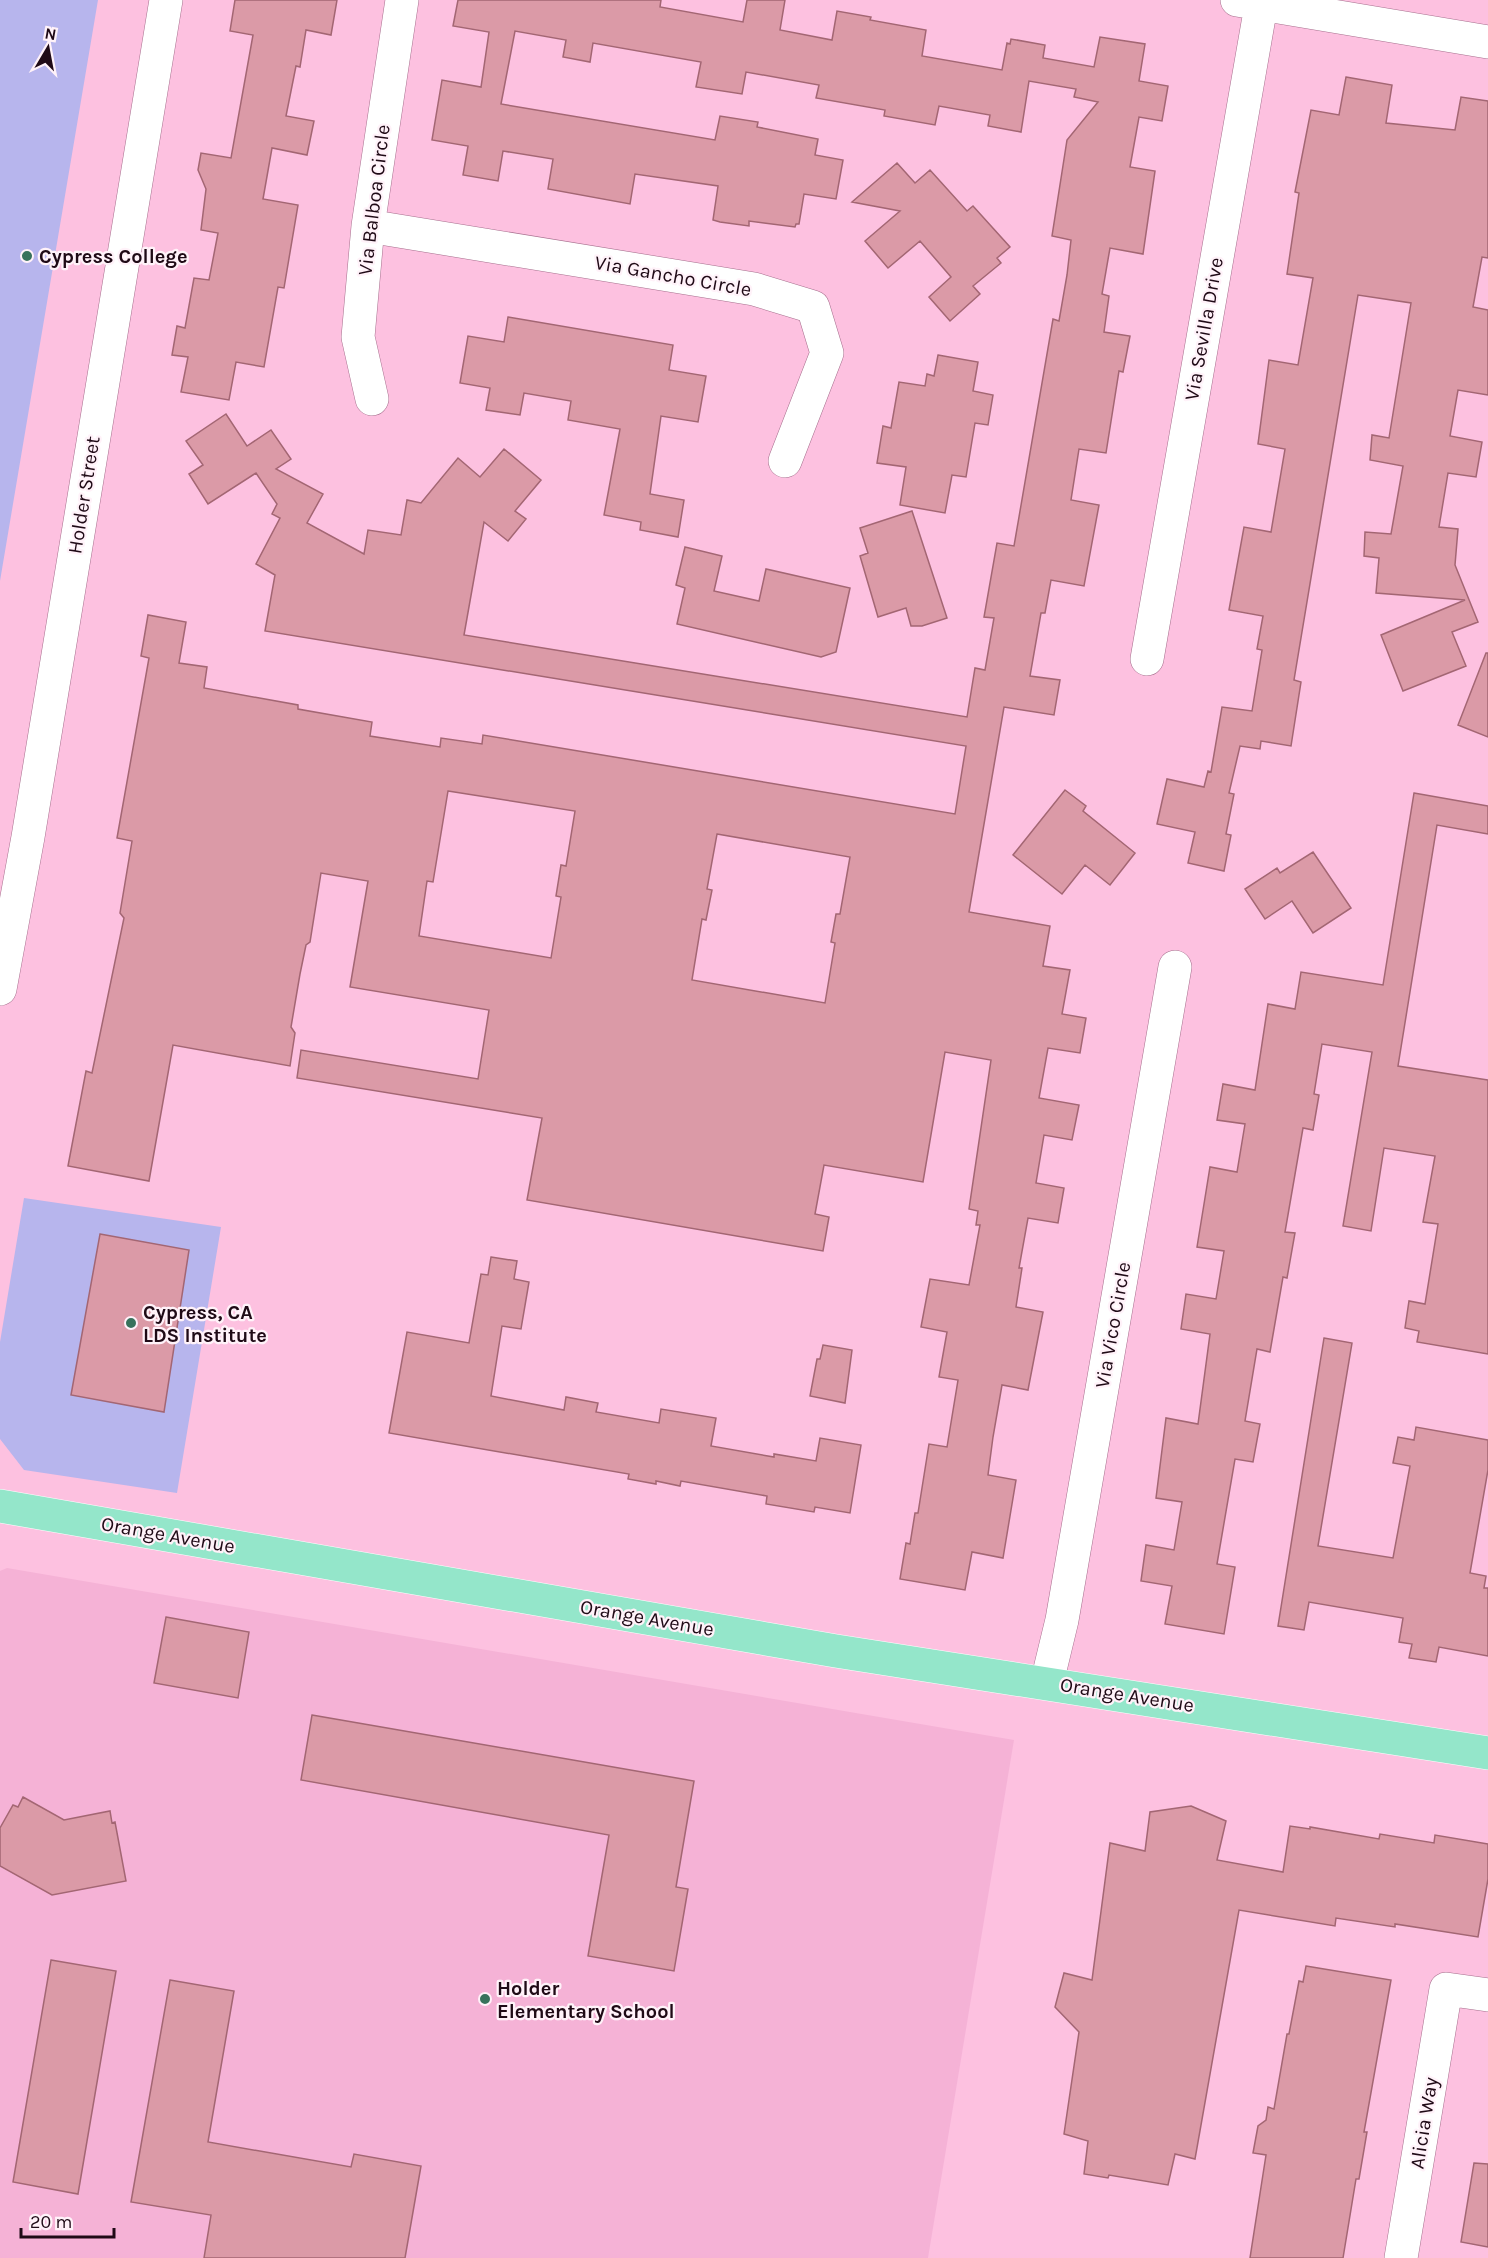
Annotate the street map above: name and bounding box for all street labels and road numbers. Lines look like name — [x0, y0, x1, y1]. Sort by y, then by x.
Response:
street label: Via Balboa Circle — [353, 123, 395, 277]
street label: Via Gancho Circle — [593, 251, 753, 301]
street label: Via Sevilla Drive — [1180, 256, 1228, 402]
street label: Holder Street — [63, 434, 105, 556]
street label: Via Vico Circle — [1091, 1260, 1135, 1390]
street label: Orange Avenue — [99, 1512, 237, 1558]
street label: Orange Avenue — [578, 1595, 716, 1641]
street label: Orange Avenue — [1058, 1673, 1196, 1717]
street label: Alicia Way — [1405, 2075, 1443, 2171]

